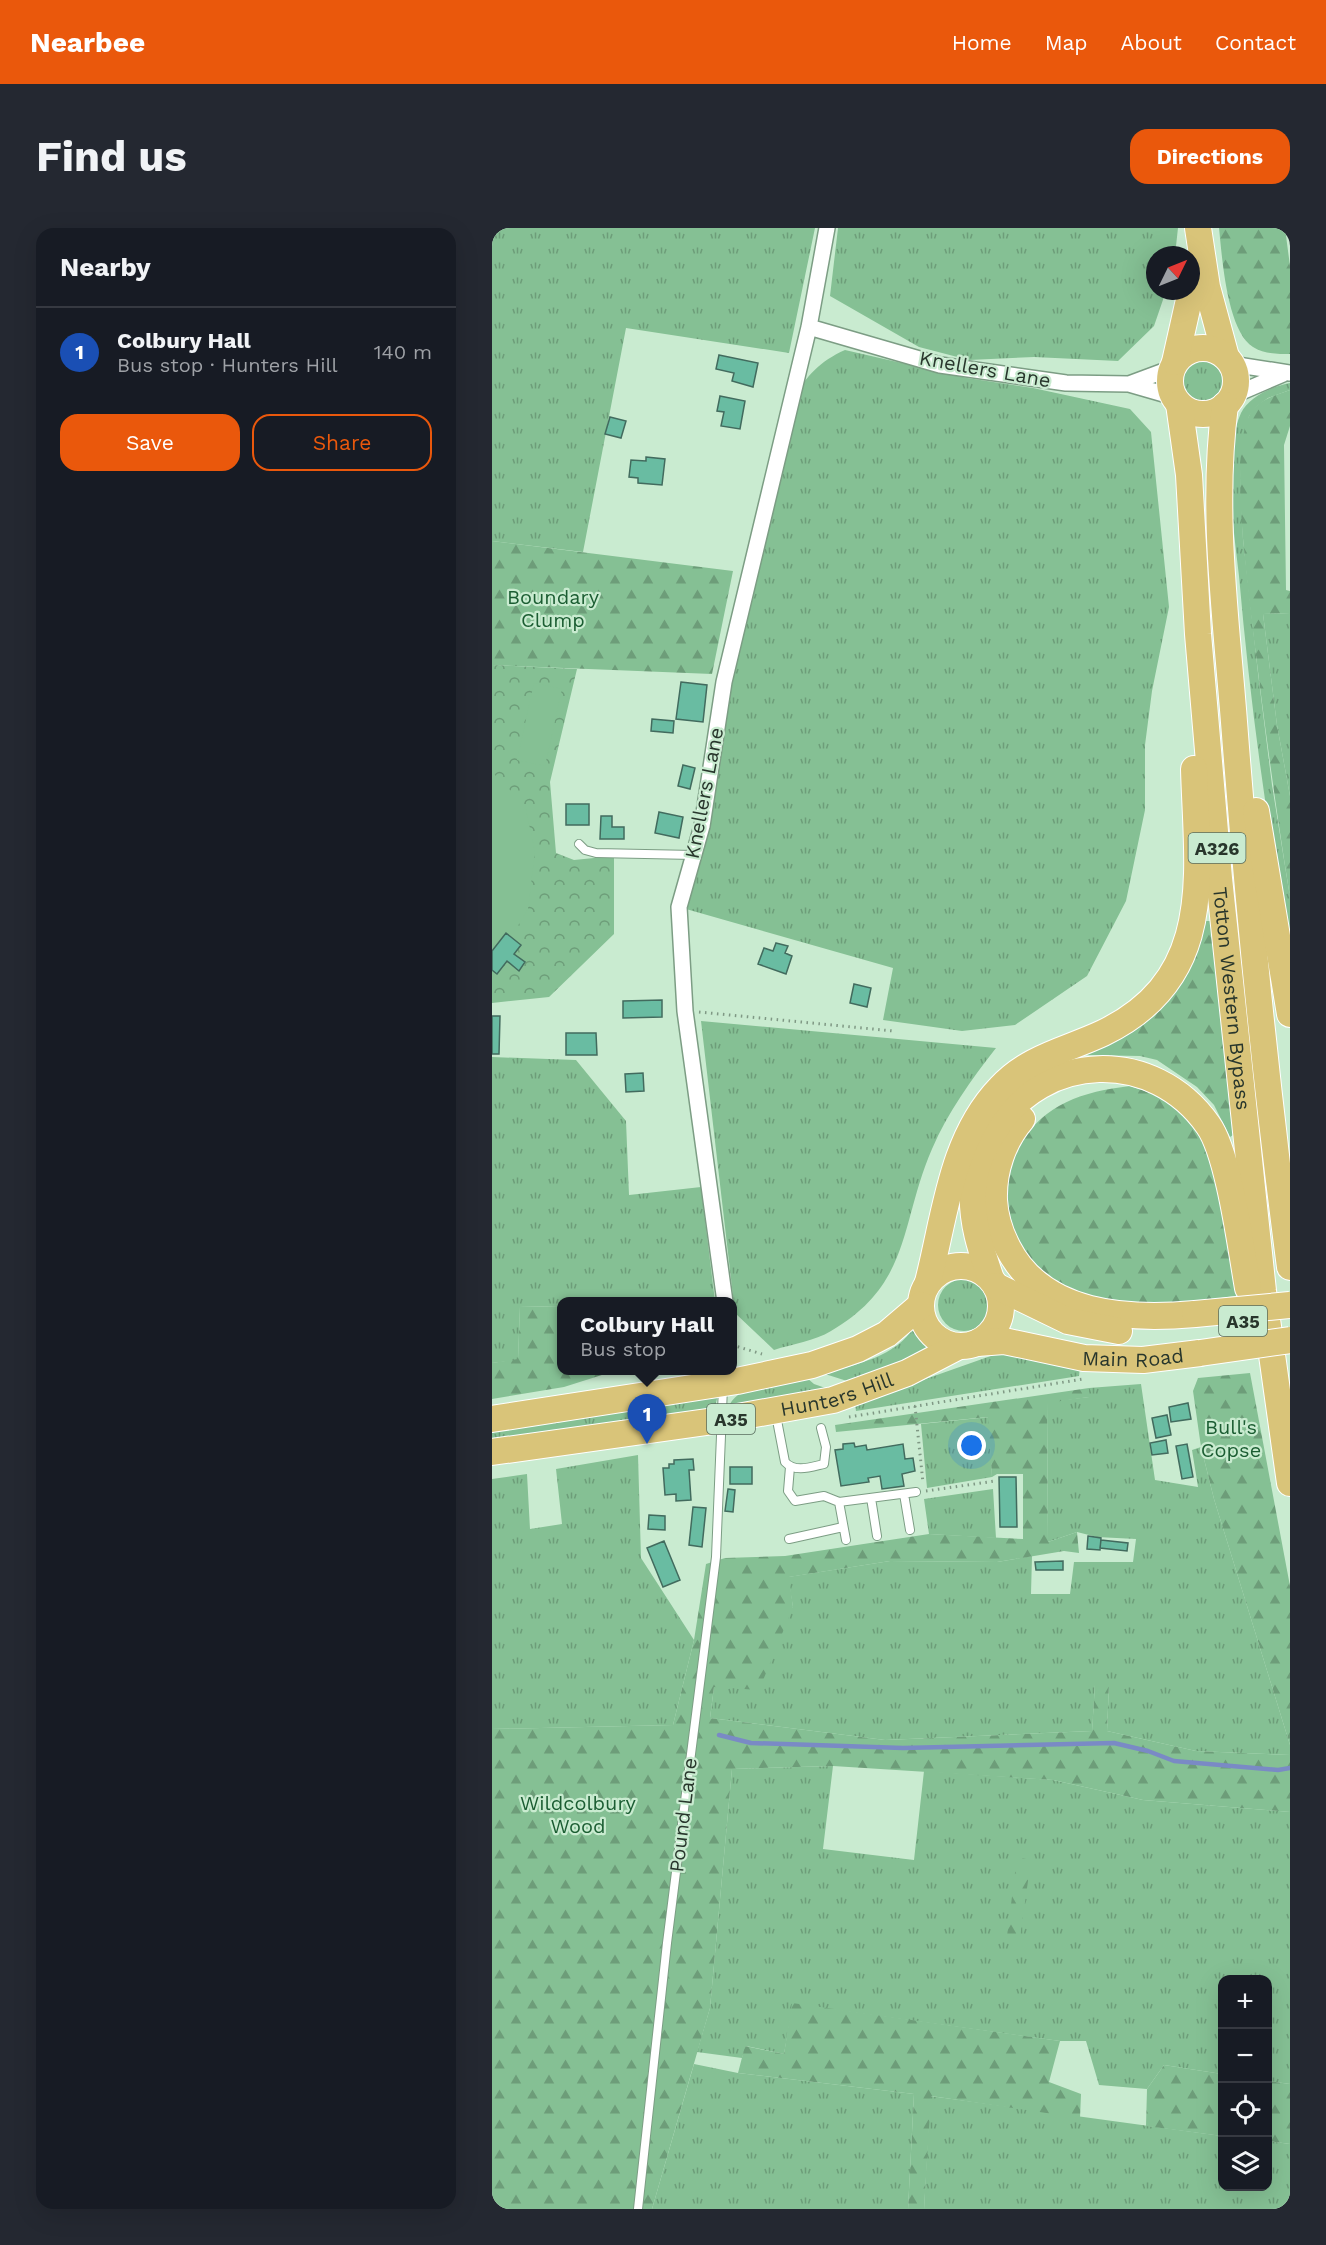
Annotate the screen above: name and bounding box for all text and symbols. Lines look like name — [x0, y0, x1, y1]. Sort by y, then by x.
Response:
text: Nearbee — [30, 26, 145, 59]
text: Home — [952, 30, 1012, 55]
text: Map — [1045, 30, 1088, 55]
text: About — [1121, 30, 1182, 55]
text: Contact — [1215, 30, 1296, 55]
button: Directions — [1130, 129, 1290, 184]
text: Find us — [36, 132, 187, 181]
north arrow — [1146, 246, 1200, 300]
text: Nearby — [60, 252, 151, 282]
text: Colbury Hall — [117, 328, 251, 353]
text: 1 — [75, 340, 84, 364]
text: 140 m — [374, 340, 432, 364]
street label: Knellers Lane — [917, 346, 1053, 392]
text: Bus stop · Hunters Hill — [117, 353, 338, 377]
button: Save — [60, 414, 240, 471]
button: Share — [252, 414, 432, 471]
park label: Boundary Clump — [507, 585, 600, 632]
street label: Knellers Lane — [680, 725, 728, 861]
road number: A326 — [1188, 833, 1246, 863]
street label: Totton Western Bypass — [1208, 886, 1256, 1111]
popup — [557, 1297, 737, 1375]
road number: A35 — [1219, 1306, 1267, 1336]
text: Colbury Hall — [580, 1312, 714, 1337]
text: Bus stop — [580, 1337, 666, 1361]
street label: Main Road — [1082, 1343, 1185, 1372]
street label: Hunters Hill — [778, 1367, 897, 1421]
pin: 1 — [628, 1394, 666, 1444]
road number: A35 — [707, 1404, 755, 1434]
park label: Bull's Copse — [1201, 1415, 1261, 1462]
your location — [957, 1431, 986, 1460]
street label: Pound Lane — [664, 1756, 702, 1874]
park label: Wildcolbury Wood — [520, 1791, 637, 1838]
map controls — [1218, 1975, 1272, 2191]
button: + — [1218, 1975, 1272, 2029]
button: − — [1218, 2029, 1272, 2083]
button: locate — [1218, 2083, 1272, 2137]
button: layers — [1218, 2137, 1272, 2191]

